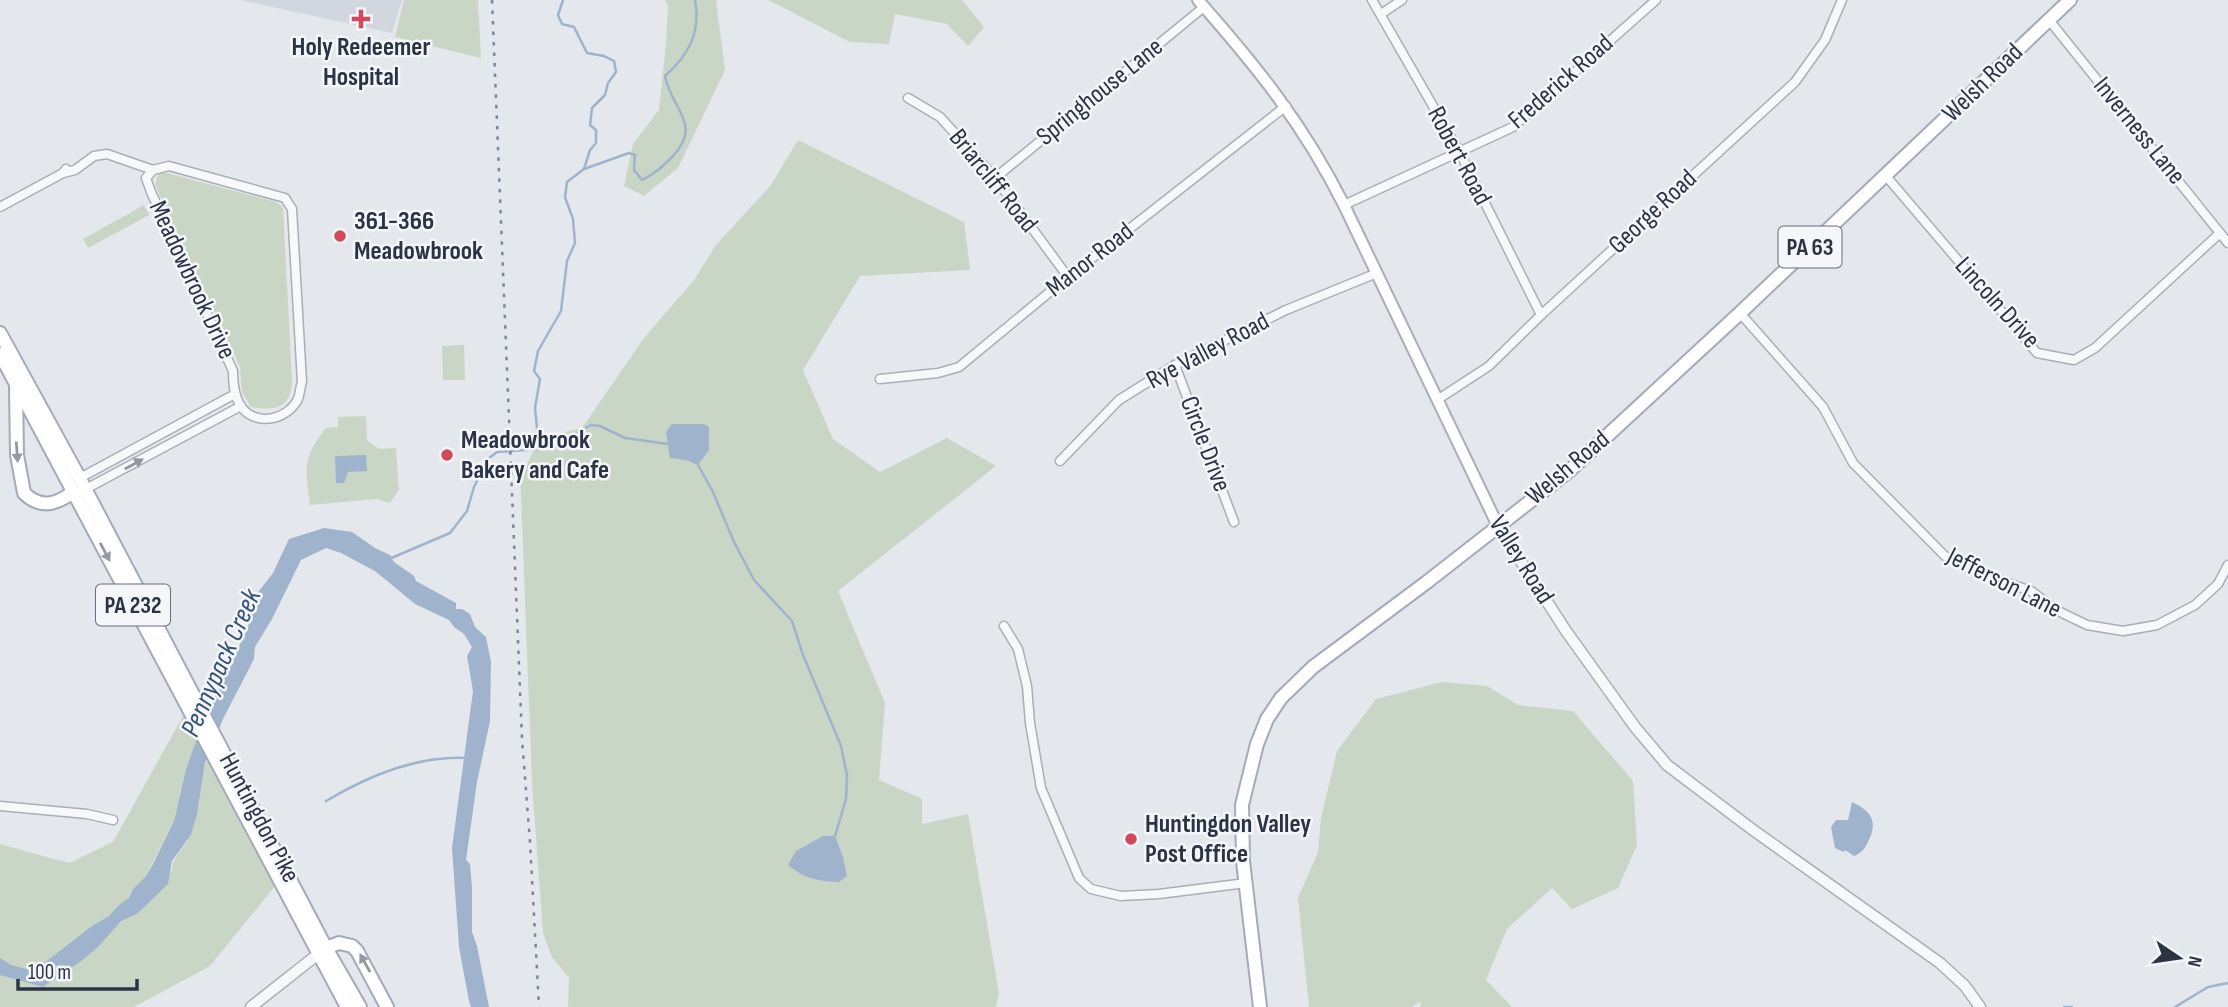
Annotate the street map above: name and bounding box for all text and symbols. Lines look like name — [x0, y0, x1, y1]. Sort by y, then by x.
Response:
marker: Holy Redeemer Hospital — [351, 9, 371, 29]
street label: Frederick Road — [1502, 28, 1620, 136]
place label: Holy Redeemer Hospital — [292, 32, 430, 93]
street label: Springhouse Lane — [1031, 32, 1169, 152]
street label: Welsh Road — [1936, 37, 2030, 129]
street label: Inverness Lane — [2086, 71, 2192, 191]
street label: Robert Road — [1420, 102, 1498, 210]
street label: Briarcliff Road — [942, 123, 1044, 239]
street label: George Road — [1602, 163, 1704, 261]
street label: Meadowbrook Drive — [142, 196, 242, 364]
place label: 361-366 Meadowbrook — [354, 206, 483, 267]
street label: Manor Road — [1040, 216, 1140, 304]
road number: PA 63 — [1778, 226, 1842, 268]
marker: 361-366 Meadowbrook — [332, 228, 348, 244]
street label: Lincoln Drive — [1948, 251, 2046, 355]
street label: Rye Valley Road — [1141, 306, 1275, 396]
street label: Circle Drive — [1173, 392, 1237, 496]
street label: Welsh Road — [1520, 424, 1616, 512]
place label: Meadowbrook Bakery and Cafe — [461, 425, 609, 486]
one-way arrow — [12, 441, 23, 463]
marker: Meadowbrook Bakery and Cafe — [439, 447, 455, 463]
one-way arrow — [124, 458, 144, 470]
street label: Valley Road — [1482, 510, 1560, 610]
street label: Jefferson Lane — [1941, 541, 2066, 625]
one-way arrow — [99, 543, 111, 562]
water label: Pennypack Creek — [174, 583, 269, 742]
road number: PA 232 — [96, 584, 170, 626]
street label: Huntingdon Pike — [212, 748, 306, 888]
place label: Huntingdon Valley Post Office — [1145, 809, 1311, 870]
marker: Huntingdon Valley Post Office — [1123, 831, 1139, 847]
north arrow — [2144, 923, 2214, 993]
scale bar — [18, 948, 136, 992]
one-way arrow — [359, 953, 371, 973]
text: N — [2182, 954, 2206, 969]
text: 100 m — [28, 960, 71, 985]

